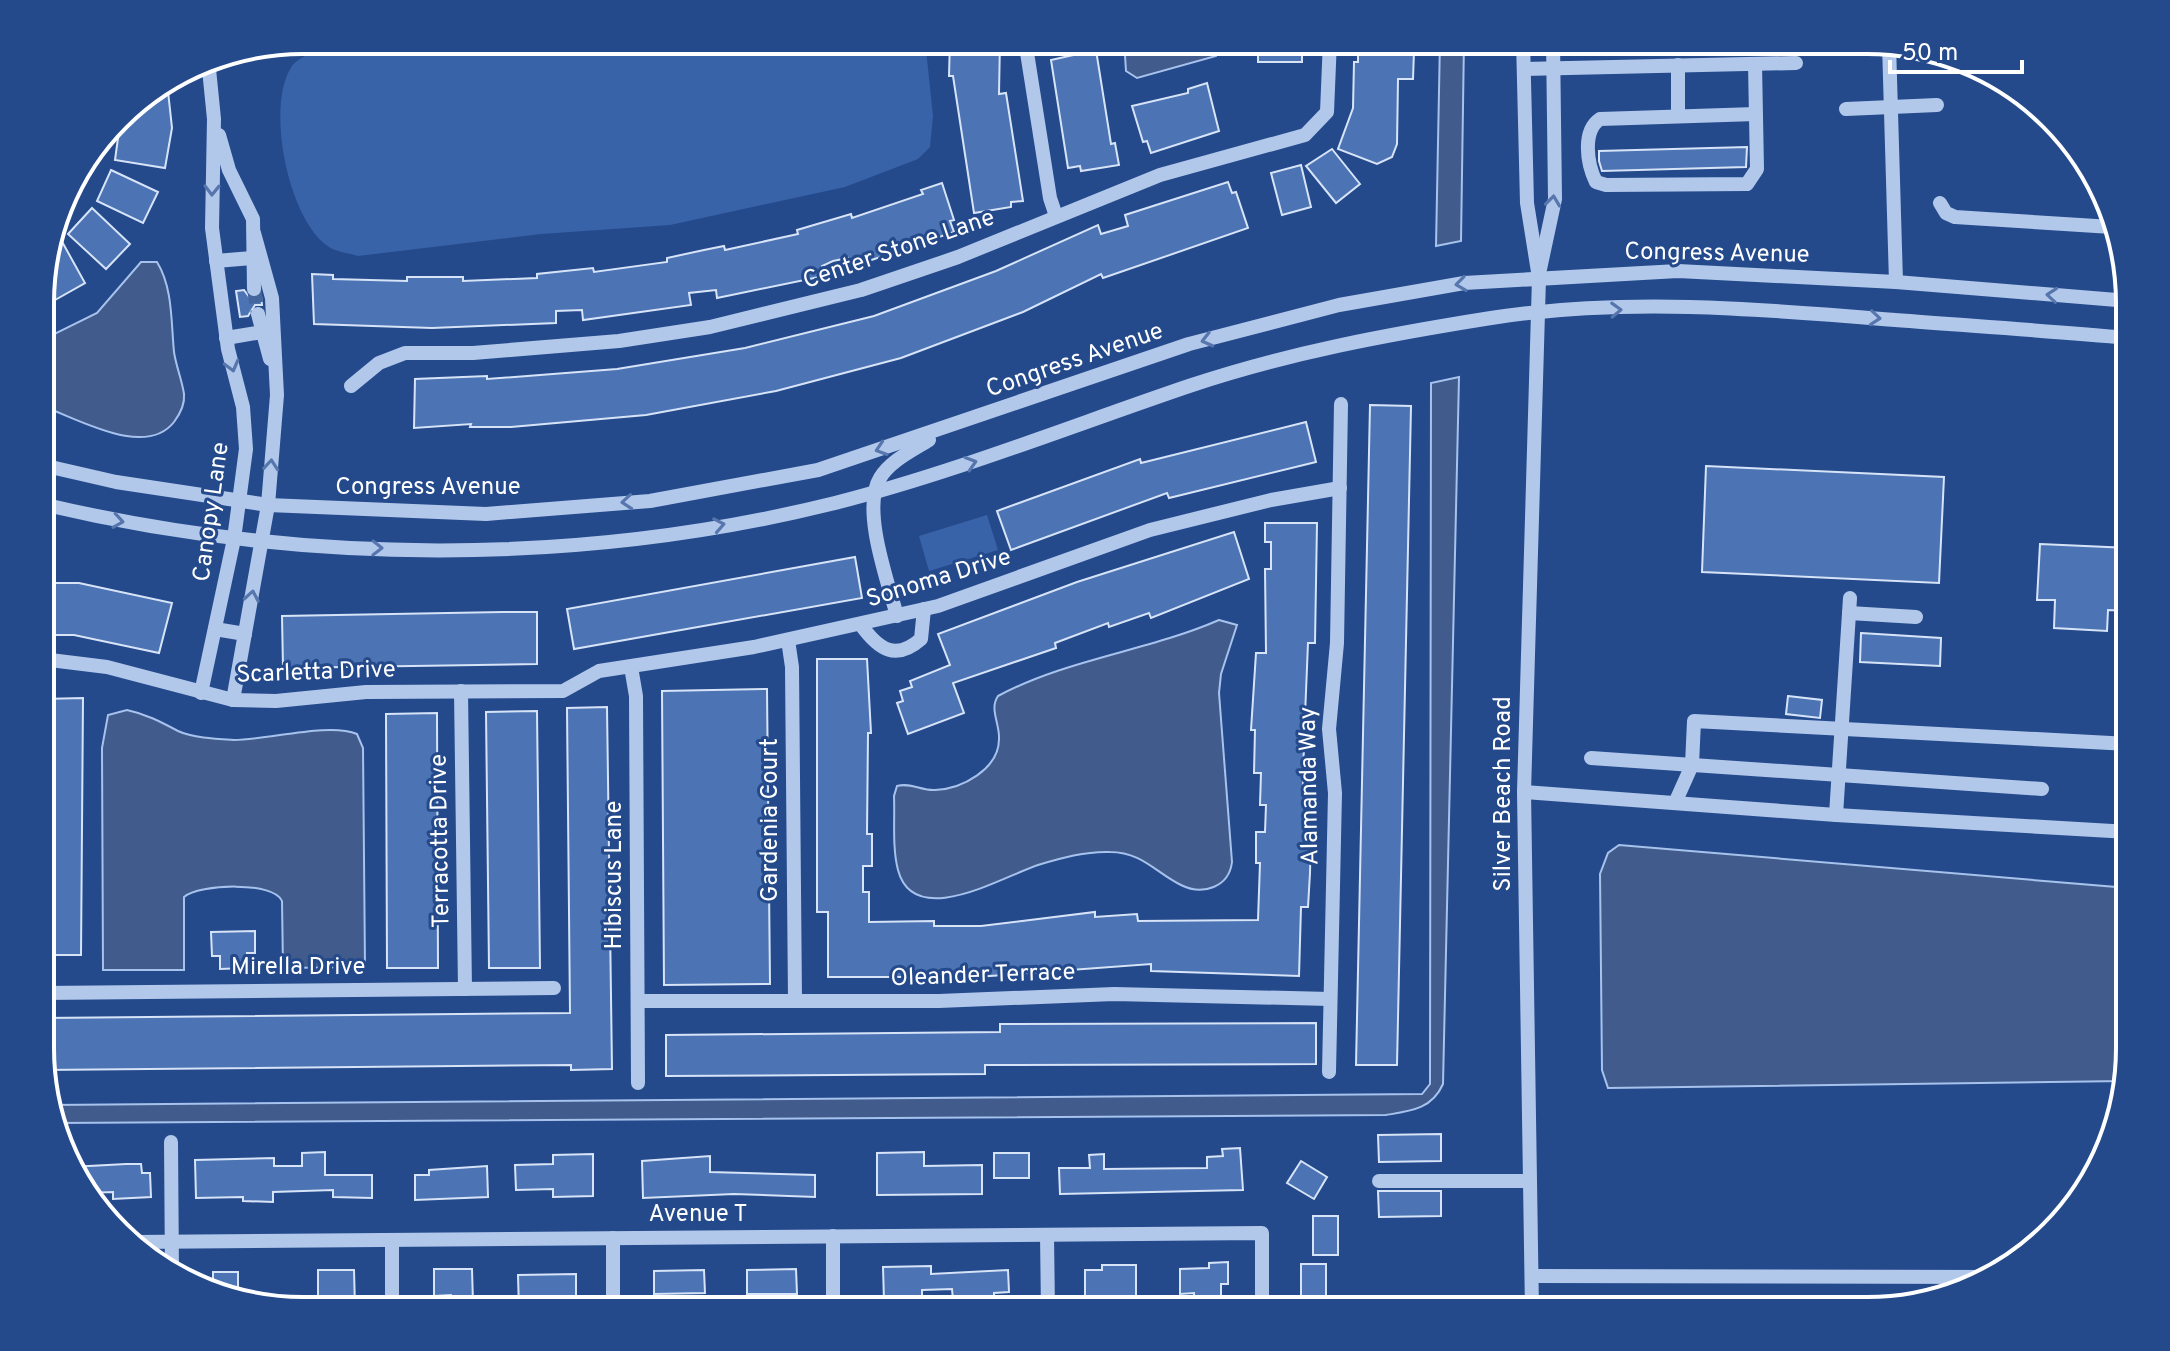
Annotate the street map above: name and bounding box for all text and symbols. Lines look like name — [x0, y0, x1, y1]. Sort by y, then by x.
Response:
scale bar — [1890, 24, 2022, 74]
text: 50 m — [1902, 39, 1958, 69]
one-way arrow — [204, 184, 221, 197]
one-way arrow — [1545, 194, 1562, 207]
street label: Center Stone Lane — [799, 203, 999, 297]
street label: Congress Avenue — [1624, 237, 1810, 271]
one-way arrow — [1454, 275, 1468, 292]
one-way arrow — [2045, 287, 2058, 304]
one-way arrow — [1610, 301, 1623, 318]
one-way arrow — [1869, 309, 1882, 326]
street label: Congress Avenue — [983, 317, 1167, 405]
one-way arrow — [1201, 330, 1215, 347]
one-way arrow — [223, 358, 240, 372]
street label: Canopy Lane — [187, 440, 237, 584]
one-way arrow — [875, 440, 889, 456]
one-way arrow — [963, 456, 977, 472]
one-way arrow — [263, 459, 280, 472]
street label: Congress Avenue — [335, 473, 521, 503]
one-way arrow — [620, 494, 633, 511]
one-way arrow — [111, 512, 125, 529]
one-way arrow — [712, 518, 726, 535]
one-way arrow — [371, 539, 383, 557]
street label: Sonoma Drive — [863, 543, 1015, 615]
one-way arrow — [243, 589, 260, 603]
street label: Scarletta Drive — [236, 655, 396, 691]
street label: Silver Beach Road — [1489, 696, 1519, 892]
street label: Alamanda Way — [1294, 706, 1326, 866]
street label: Gardenia Court — [756, 738, 786, 902]
street label: Terracotta Drive — [424, 754, 458, 928]
street label: Hibiscus Lane — [600, 801, 630, 949]
street label: Mirella Drive — [231, 953, 365, 983]
street label: Oleander Terrace — [890, 958, 1076, 994]
street label: Avenue T — [649, 1200, 747, 1230]

